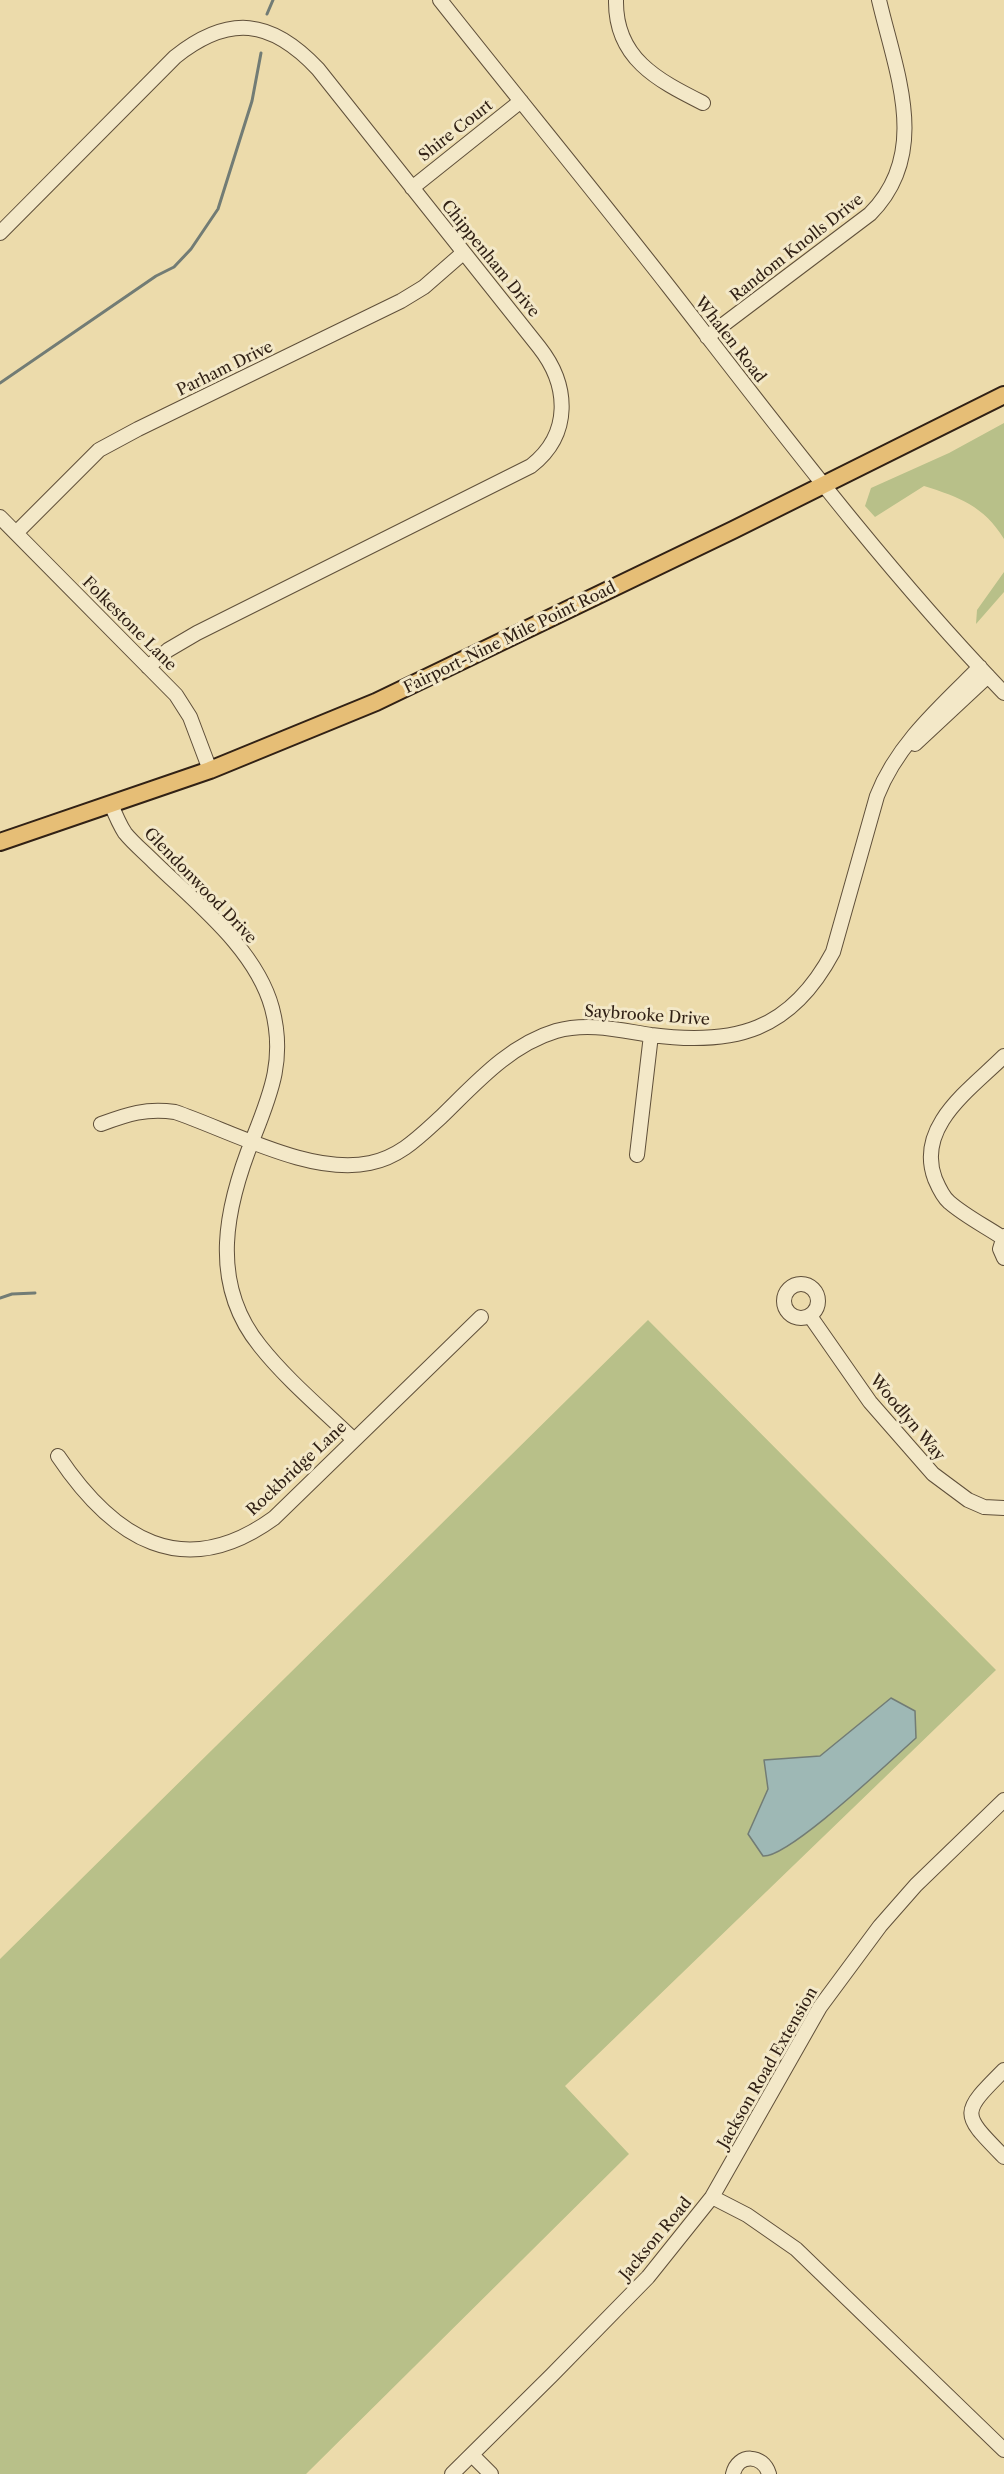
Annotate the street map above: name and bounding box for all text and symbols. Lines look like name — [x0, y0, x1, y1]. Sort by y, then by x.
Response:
street label: Shire Court — [415, 96, 497, 166]
street label: Random Knolls Drive — [727, 190, 867, 306]
street label: Chippenham Drive — [437, 197, 543, 321]
street label: Whalen Road — [690, 293, 770, 387]
street label: Parham Drive — [174, 337, 276, 401]
street label: Folkestone Lane — [78, 573, 180, 675]
street label: Fairport-Nine Mile Point Road — [401, 578, 619, 698]
street label: Glendonwood Drive — [140, 824, 260, 948]
street label: Saybrooke Drive — [584, 1002, 710, 1030]
street label: Woodlyn Way — [865, 1371, 949, 1465]
street label: Rockbridge Lane — [243, 1418, 351, 1520]
street label: Jackson Road Extension — [714, 1984, 822, 2152]
street label: Jackson Road — [616, 2194, 696, 2284]

